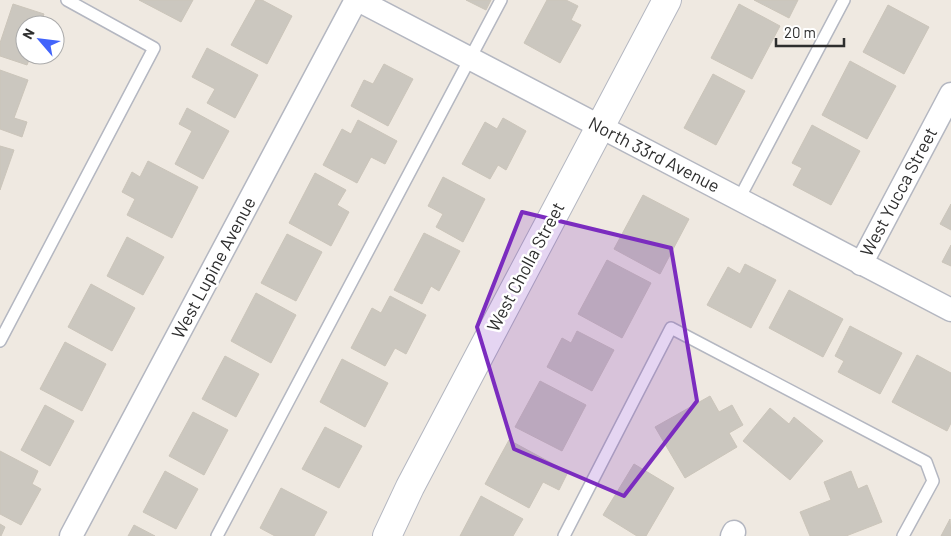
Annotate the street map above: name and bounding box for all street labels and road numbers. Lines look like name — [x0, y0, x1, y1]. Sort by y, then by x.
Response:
street label: North 33rd Avenue — [585, 112, 724, 197]
street label: West Yucca Street — [855, 123, 941, 260]
street label: West Lupine Avenue — [166, 193, 260, 342]
street label: West Cholla Street — [482, 198, 569, 335]

